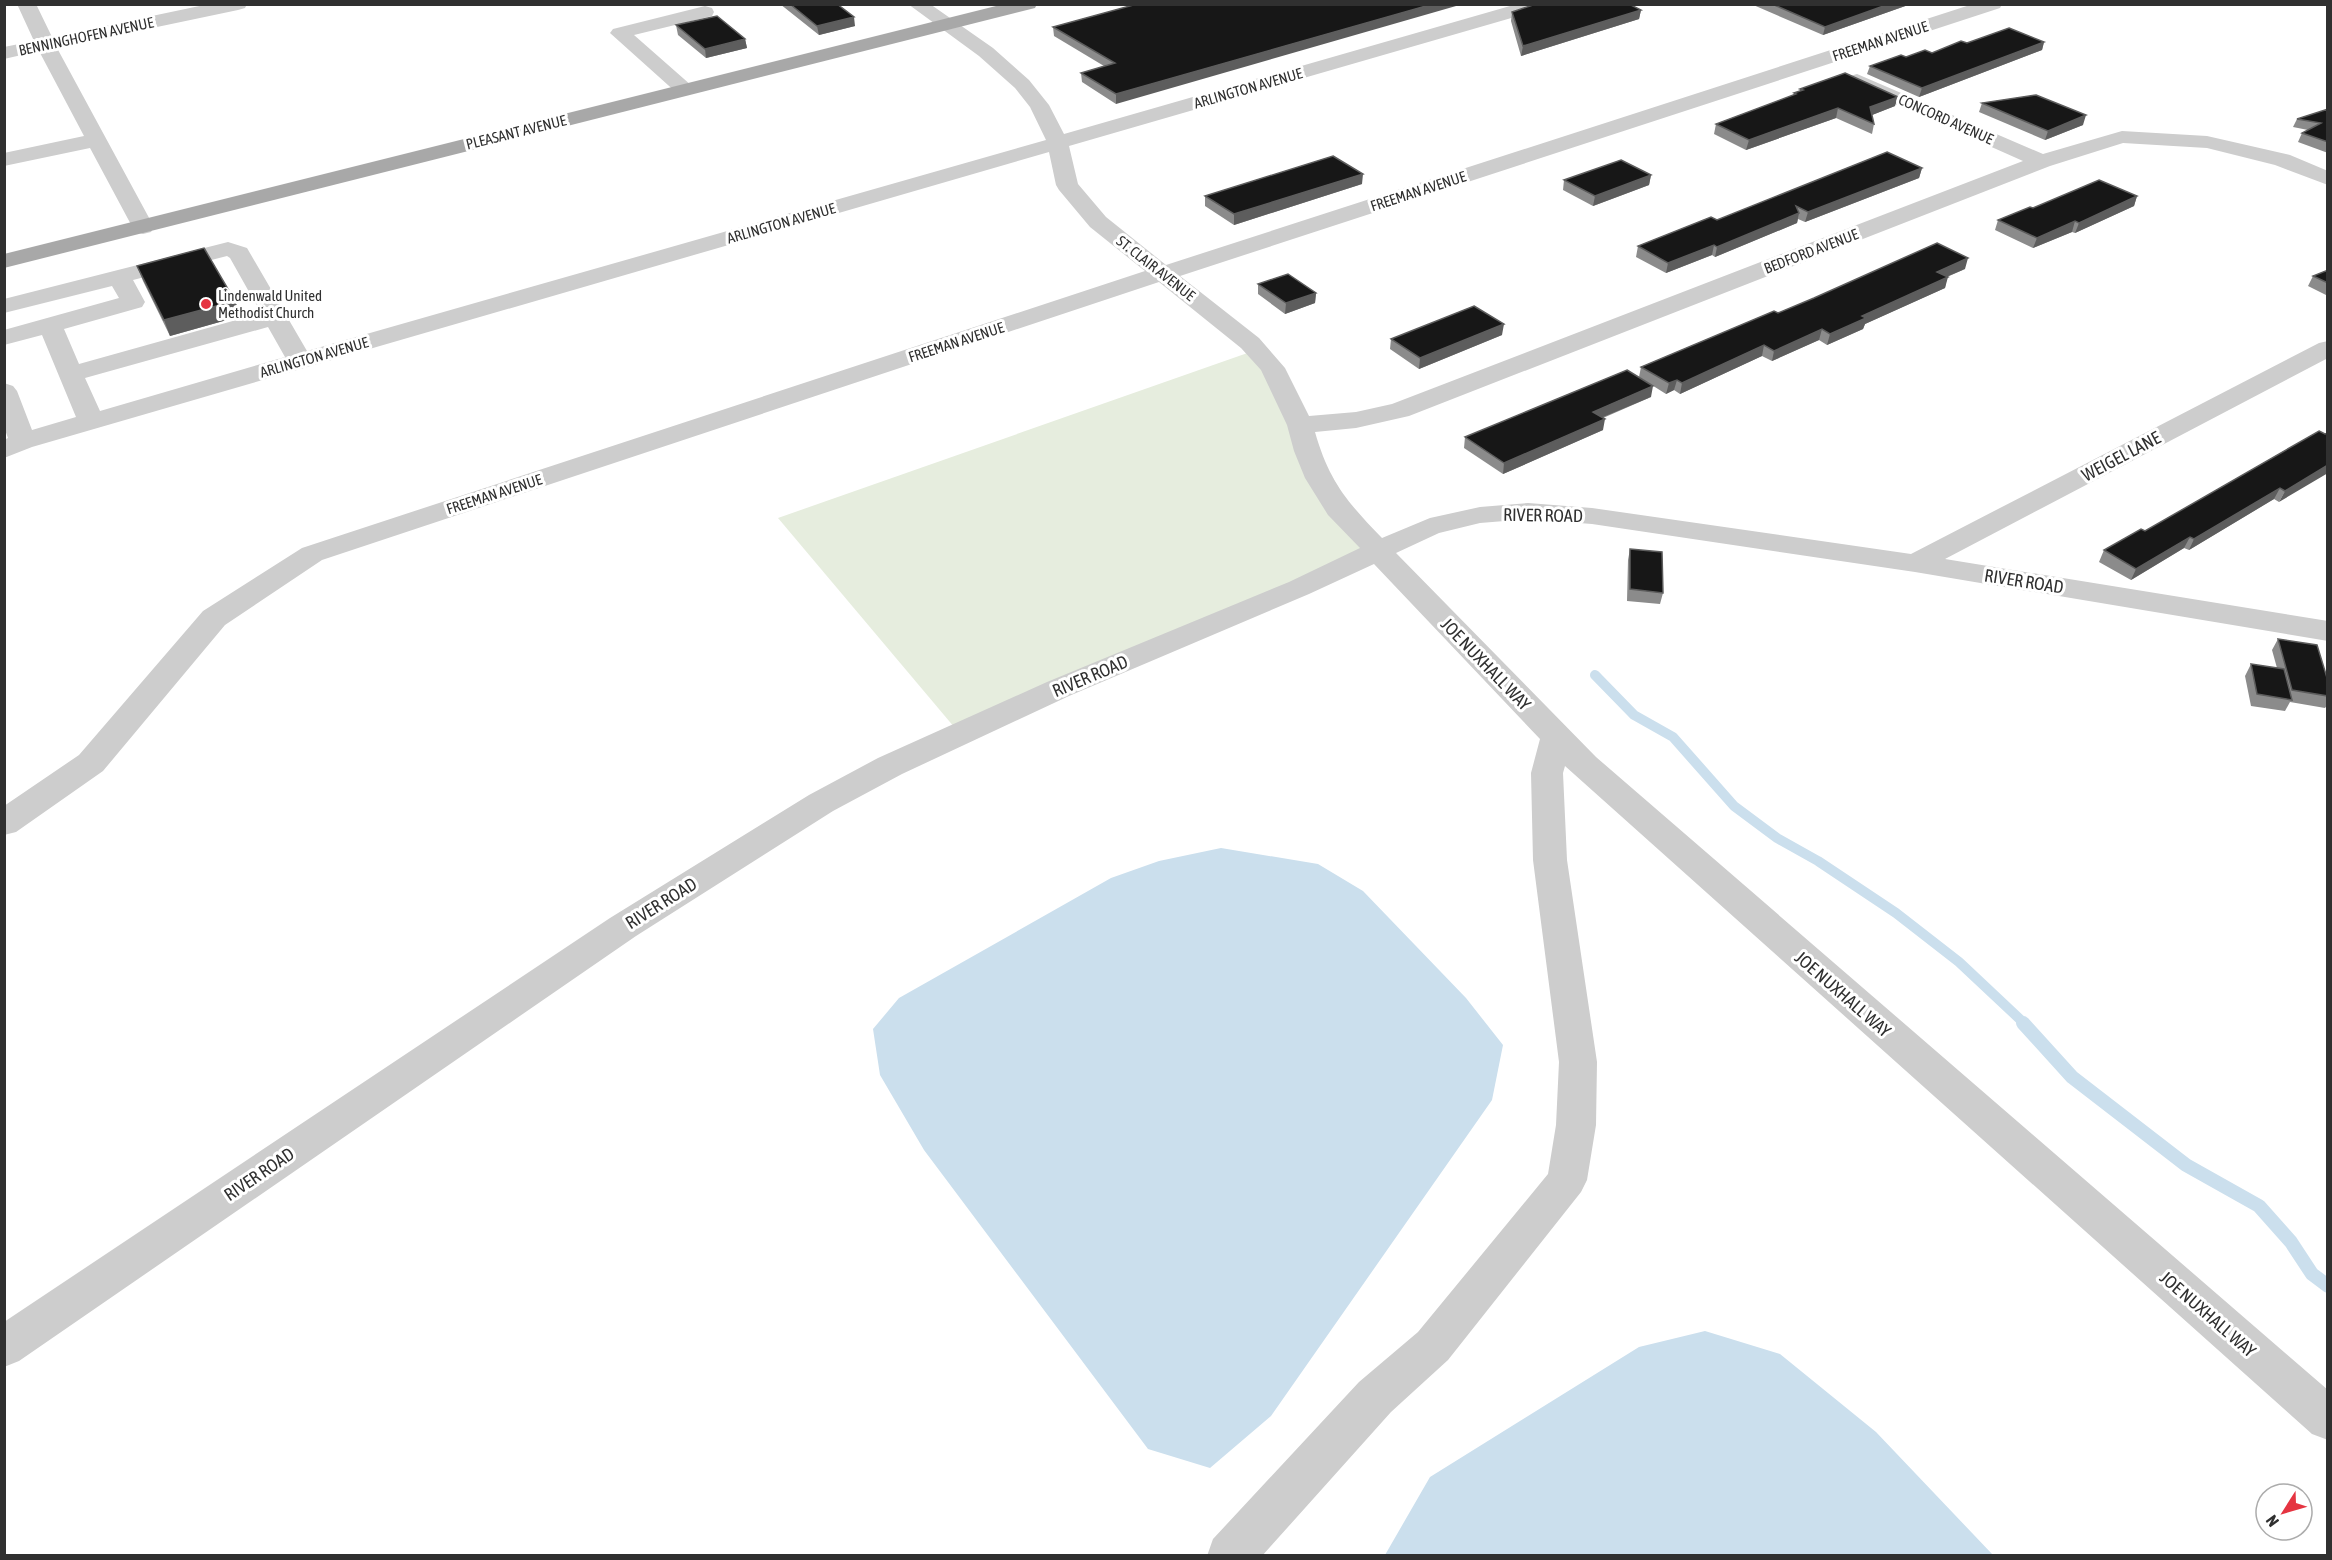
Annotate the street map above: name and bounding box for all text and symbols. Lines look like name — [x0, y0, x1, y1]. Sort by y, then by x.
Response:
street label: BENNINGHOFEN AVENUE — [17, 13, 156, 59]
street label: FREEMAN AVENUE — [1830, 17, 1931, 64]
street label: ARLINGTON AVENUE — [1192, 64, 1305, 112]
street label: CONCORD AVENUE — [1896, 90, 1997, 148]
street label: PLEASANT AVENUE — [464, 111, 569, 153]
street label: FREEMAN AVENUE — [1368, 167, 1469, 214]
street label: ARLINGTON AVENUE — [725, 199, 838, 247]
street label: BEDFORD AVENUE — [1761, 225, 1861, 277]
street label: ST. CLAIR AVENUE — [1113, 232, 1199, 304]
place label: Lindenwald United Methodist Church — [218, 287, 322, 321]
marker: Lindenwald United Methodist Church — [199, 297, 213, 311]
street label: FREEMAN AVENUE — [906, 318, 1007, 365]
street label: ARLINGTON AVENUE — [258, 333, 371, 381]
street label: WEIGEL LANE — [2078, 426, 2164, 485]
street label: FREEMAN AVENUE — [444, 470, 545, 517]
street label: RIVER ROAD — [1503, 504, 1583, 526]
street label: RIVER ROAD — [1983, 564, 2065, 598]
street label: JOE NUXHALL WAY — [1437, 614, 1535, 714]
street label: RIVER ROAD — [1049, 651, 1131, 701]
street label: RIVER ROAD — [622, 873, 700, 933]
street label: JOE NUXHALL WAY — [1791, 947, 1895, 1041]
street label: RIVER ROAD — [220, 1143, 298, 1205]
street label: JOE NUXHALL WAY — [2156, 1267, 2260, 1361]
north arrow — [2254, 1482, 2314, 1542]
text: N — [2262, 1512, 2282, 1530]

